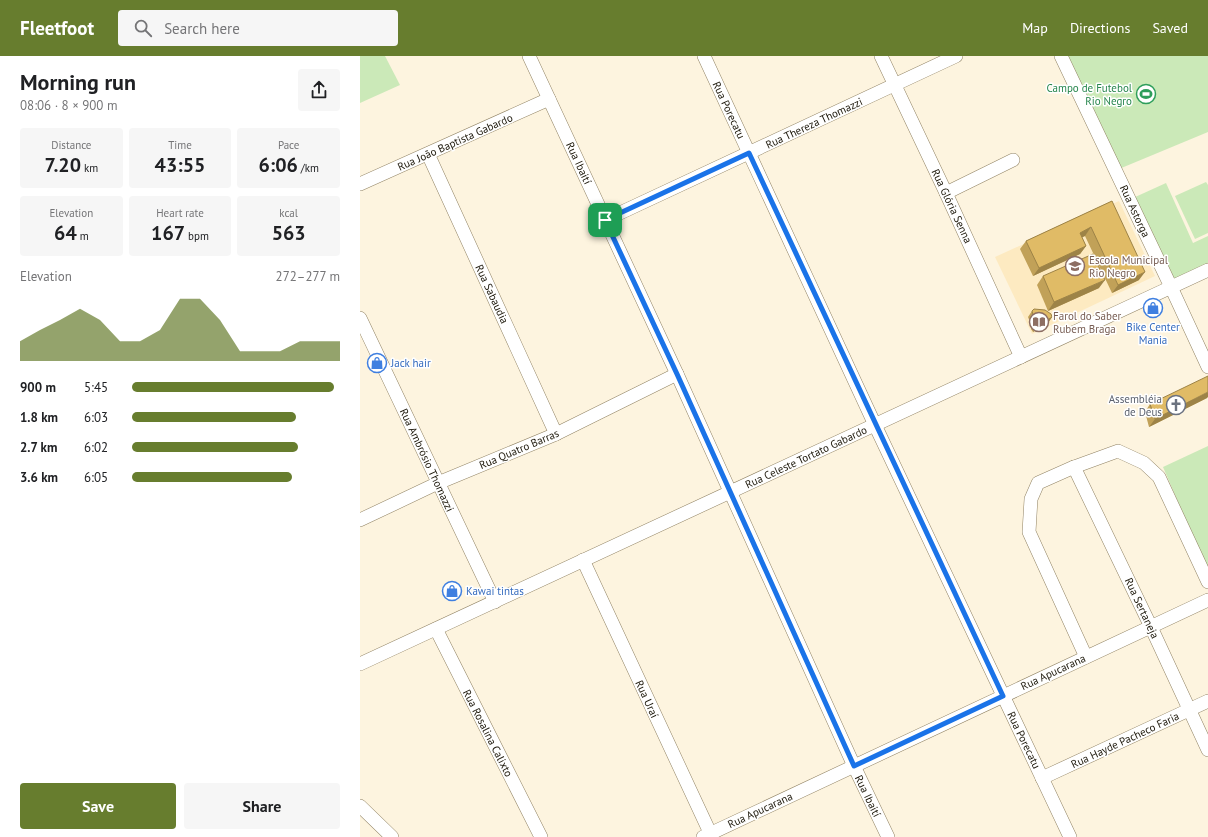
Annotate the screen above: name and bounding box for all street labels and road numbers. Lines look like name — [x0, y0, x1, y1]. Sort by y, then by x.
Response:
street label: Rua Porecatu — [710, 79, 748, 141]
street label: Rua Thereza Thomazzi — [763, 94, 865, 152]
street label: Rua João Baptista Gabardo — [395, 110, 515, 174]
street label: Rua Ibaití — [563, 140, 595, 186]
street label: Rua Glória Senna — [929, 167, 975, 245]
street label: Rua Astorga — [1117, 183, 1153, 239]
street label: Rua Sabaudia — [472, 262, 512, 326]
street label: Rua Ambrósio Thomazzi — [397, 406, 457, 514]
street label: Rua Celeste Tortato Gabardo — [743, 423, 869, 491]
street label: Rua Quatro Barras — [477, 426, 561, 472]
street label: Rua Sertaneja — [1122, 575, 1162, 641]
street label: Rua Apucarana — [1018, 651, 1088, 693]
street label: Rua Uraí — [632, 678, 662, 720]
street label: Rua Rosalina Calixto — [460, 687, 516, 779]
street label: Rua Porecatu — [1004, 709, 1044, 771]
street label: Rua Hayde Pacheco Faria — [1069, 709, 1181, 771]
street label: Rua Ibaití — [852, 773, 884, 819]
street label: Rua Apucarana — [725, 789, 795, 831]

